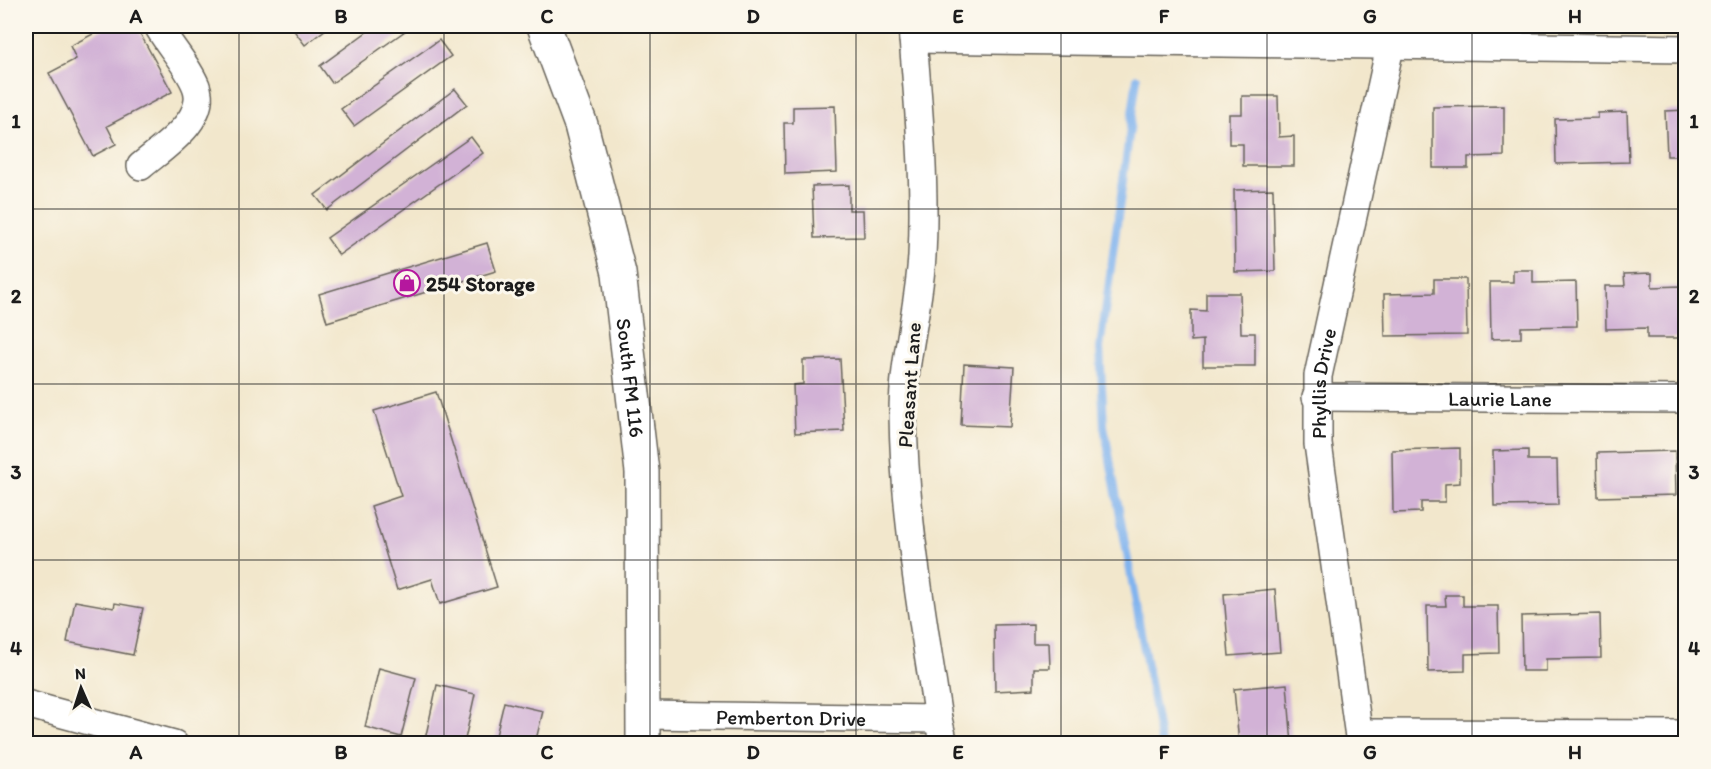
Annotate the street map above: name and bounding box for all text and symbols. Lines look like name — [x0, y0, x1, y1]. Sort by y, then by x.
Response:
text: A — [129, 4, 143, 28]
text: B — [335, 4, 348, 28]
text: C — [541, 4, 554, 28]
text: D — [746, 4, 760, 28]
text: E — [952, 4, 964, 28]
text: F — [1159, 4, 1170, 28]
text: G — [1363, 4, 1377, 28]
text: H — [1568, 4, 1582, 28]
text: 1 — [11, 109, 21, 133]
text: 1 — [1689, 109, 1699, 133]
shop icon: 254 Storage — [392, 268, 422, 298]
place label: 254 Storage — [426, 271, 535, 297]
text: 2 — [11, 284, 22, 308]
text: 2 — [1689, 284, 1700, 308]
street label: South FM 116 — [612, 317, 650, 439]
street label: Pleasant Lane — [892, 321, 926, 449]
street label: Phyllis Drive — [1306, 325, 1341, 439]
street label: Laurie Lane — [1448, 385, 1552, 411]
text: 3 — [11, 460, 22, 484]
text: 3 — [1689, 460, 1700, 484]
text: 4 — [10, 636, 22, 660]
text: 4 — [1688, 636, 1700, 660]
north arrow — [51, 658, 111, 718]
text: N — [74, 664, 86, 683]
street label: Pemberton Drive — [716, 703, 866, 731]
text: A — [129, 740, 143, 764]
text: B — [335, 740, 348, 764]
text: C — [541, 740, 554, 764]
text: D — [746, 740, 760, 764]
text: E — [952, 740, 964, 764]
text: F — [1159, 740, 1170, 764]
text: G — [1363, 740, 1377, 764]
text: H — [1568, 740, 1582, 764]

